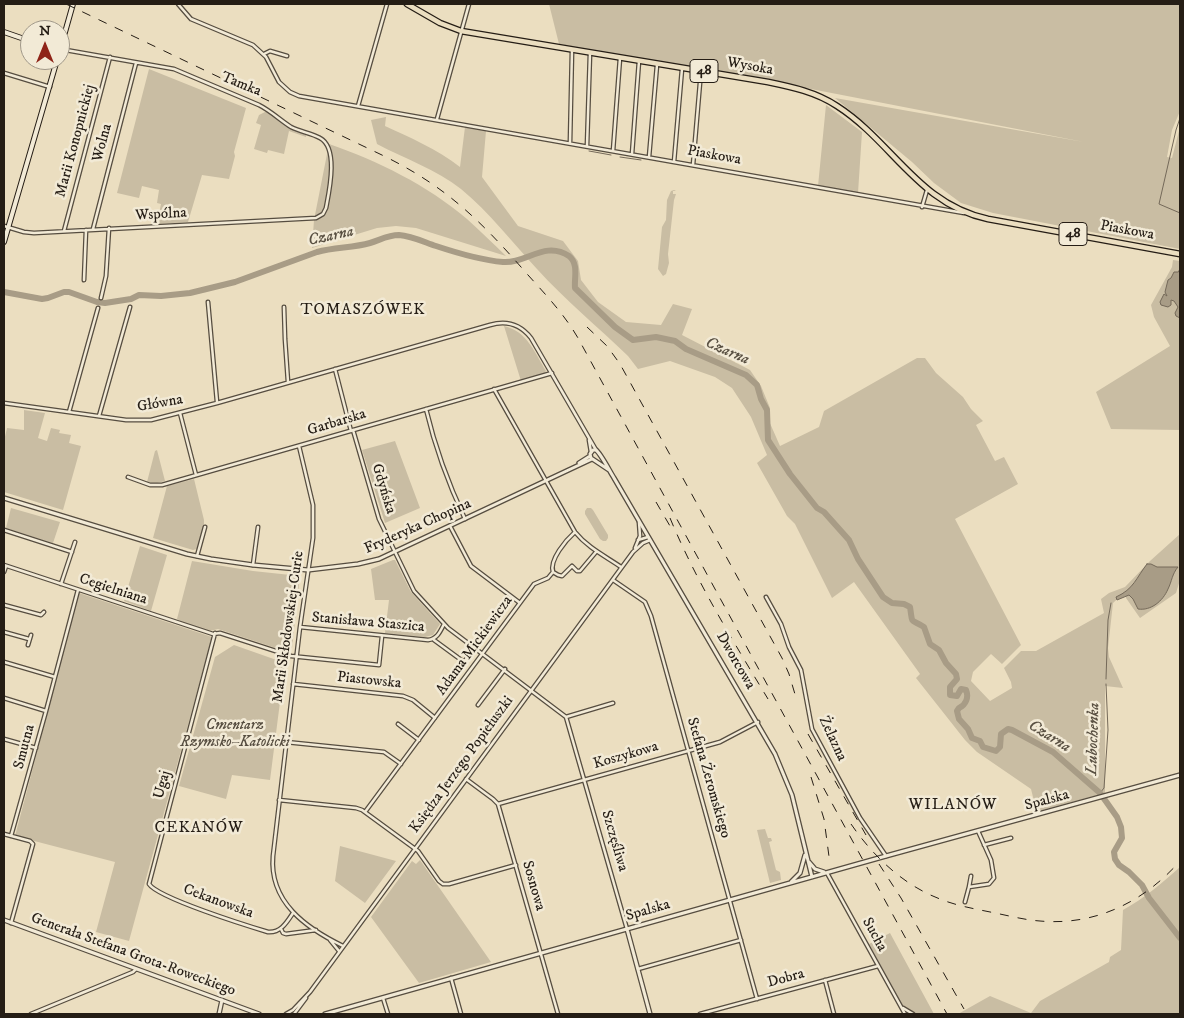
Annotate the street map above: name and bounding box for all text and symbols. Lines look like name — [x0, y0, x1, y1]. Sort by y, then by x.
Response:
north arrow — [20, 20, 70, 70]
text: N — [39, 22, 51, 40]
street label: Wysoka — [726, 54, 774, 80]
road number: 48 — [690, 59, 718, 82]
street label: Tamka — [218, 69, 264, 101]
street label: Marii Konopnickiej — [52, 83, 100, 199]
street label: Wolna — [89, 122, 117, 164]
street label: Piaskowa — [686, 142, 742, 170]
street label: Wspólna — [135, 205, 187, 225]
street label: Piaskowa — [1099, 217, 1155, 245]
road number: 48 — [1059, 222, 1087, 245]
water label: Czarna — [306, 223, 356, 251]
district label: TOMASZÓWEK — [299, 301, 427, 321]
water label: Czarna — [702, 334, 752, 370]
street label: Główna — [136, 391, 184, 417]
street label: Garbarska — [306, 406, 368, 440]
street label: Gdyńska — [367, 462, 399, 516]
street label: Fryderyka Chopina — [362, 495, 474, 559]
street label: Marii Skłodowskiej-Curie — [269, 550, 309, 704]
street label: Cegielniana — [77, 571, 149, 609]
street label: Adama Mickiewicza — [433, 593, 517, 699]
street label: Stanisława Staszica — [311, 609, 425, 637]
street label: Dworcowa — [711, 629, 759, 693]
street label: Piastowska — [336, 669, 402, 693]
street label: Księdza Jerzego Popiełuszki — [406, 693, 518, 837]
water label: Lubochenka — [1083, 702, 1105, 776]
street label: Żelazna — [814, 714, 850, 764]
street label: Stefana Żeromskiego — [682, 716, 734, 840]
park label: Cmentarz Rzymsko–Katolicki — [180, 717, 290, 752]
water label: Czarna — [1024, 717, 1074, 757]
street label: Smutna — [10, 723, 40, 771]
street label: Koszykowa — [592, 738, 660, 774]
street label: Ugaj — [151, 769, 175, 801]
street label: Spalska — [1023, 786, 1071, 816]
district label: WILANÓW — [908, 796, 998, 816]
street label: Szczęśliwa — [597, 808, 631, 874]
district label: CEKANÓW — [154, 819, 244, 839]
street label: Sosnowa — [517, 859, 549, 913]
street label: Cekanowska — [180, 881, 256, 923]
street label: Spalska — [624, 896, 672, 926]
street label: Generała Stefana Grota-Roweckiego — [28, 910, 238, 1000]
street label: Sucha — [857, 915, 891, 955]
street label: Dobra — [766, 965, 806, 993]

